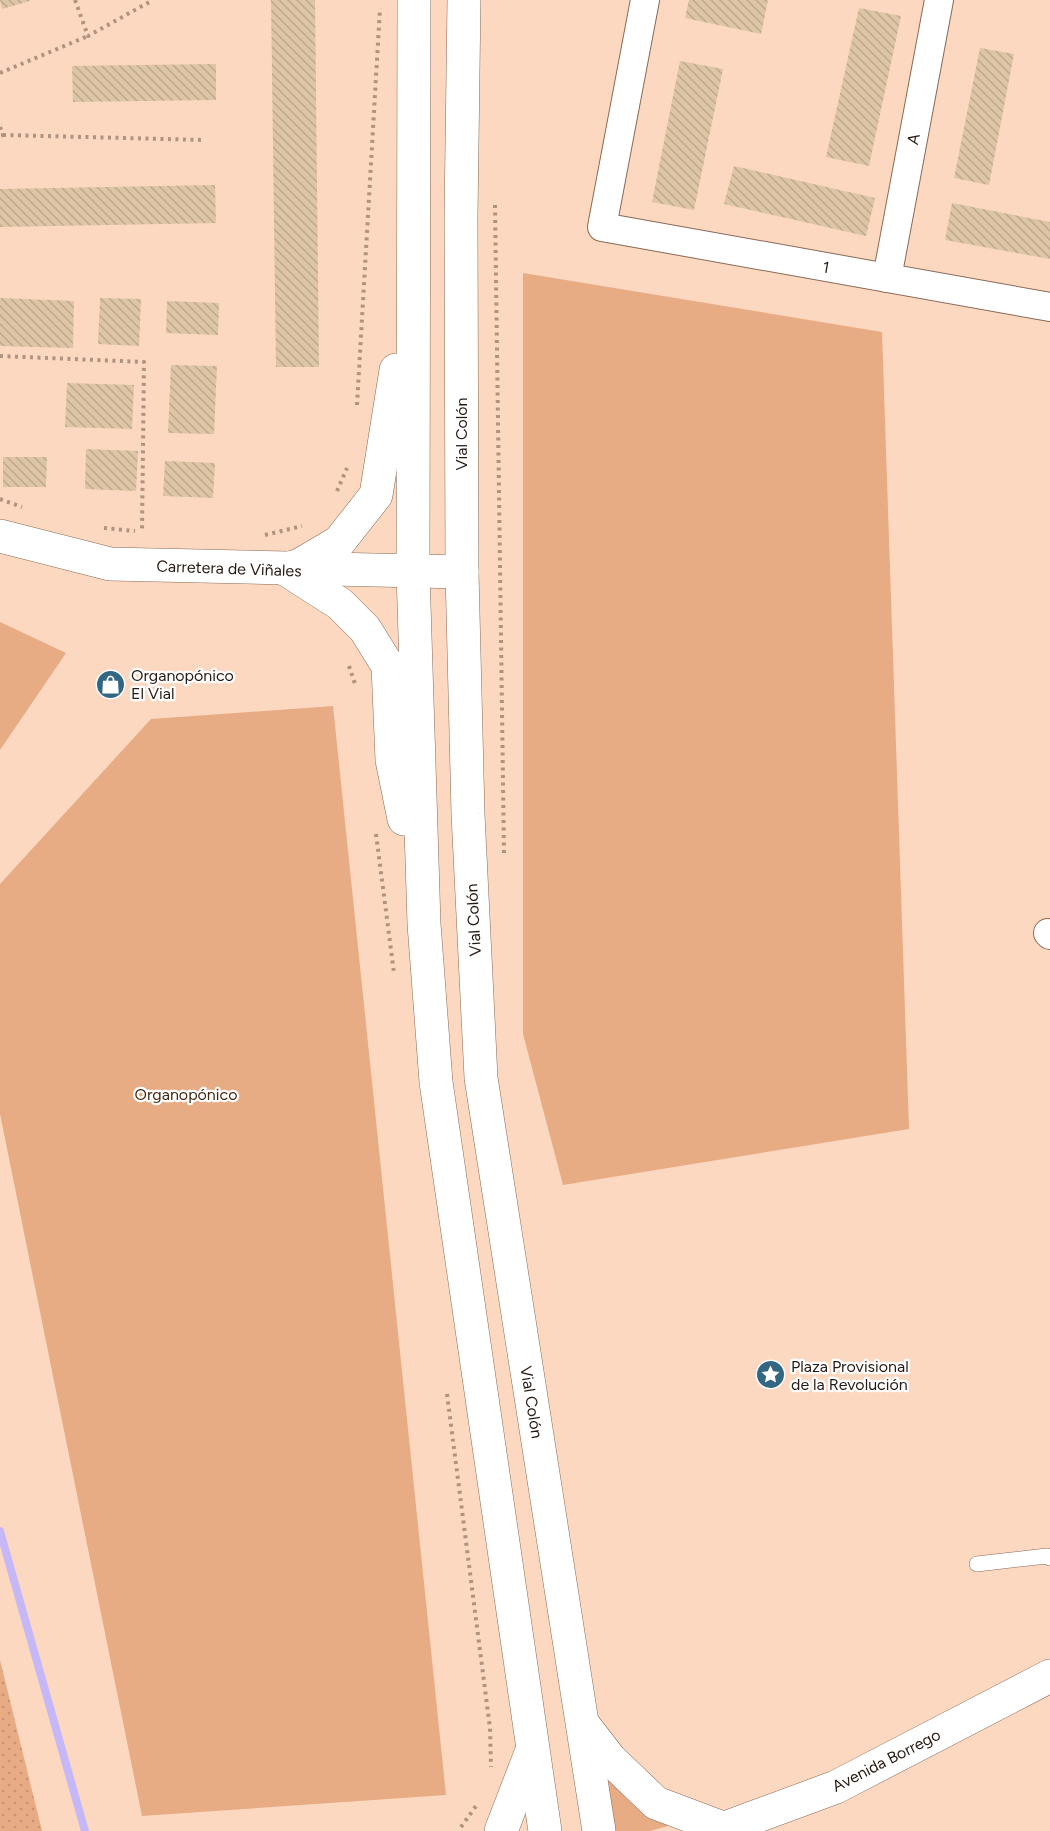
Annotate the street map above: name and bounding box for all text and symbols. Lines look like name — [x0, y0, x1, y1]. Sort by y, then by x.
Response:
street label: A — [903, 132, 924, 146]
street label: 1 — [821, 258, 831, 277]
street label: Vial Colón — [452, 397, 471, 470]
street label: Carretera de Viñales — [156, 556, 302, 581]
place label: Organopónico El Vial — [131, 666, 234, 703]
shop icon: Organopónico El Vial — [94, 668, 126, 700]
street label: Vial Colón — [462, 883, 485, 957]
park label: Organopónico — [135, 1085, 237, 1104]
place label: Plaza Provisional de la Revolución — [791, 1357, 909, 1394]
place icon: Plaza Provisional de la Revolución — [754, 1359, 786, 1391]
street label: Vial Colón — [516, 1365, 547, 1440]
street label: Avenida Borrego — [829, 1725, 944, 1796]

